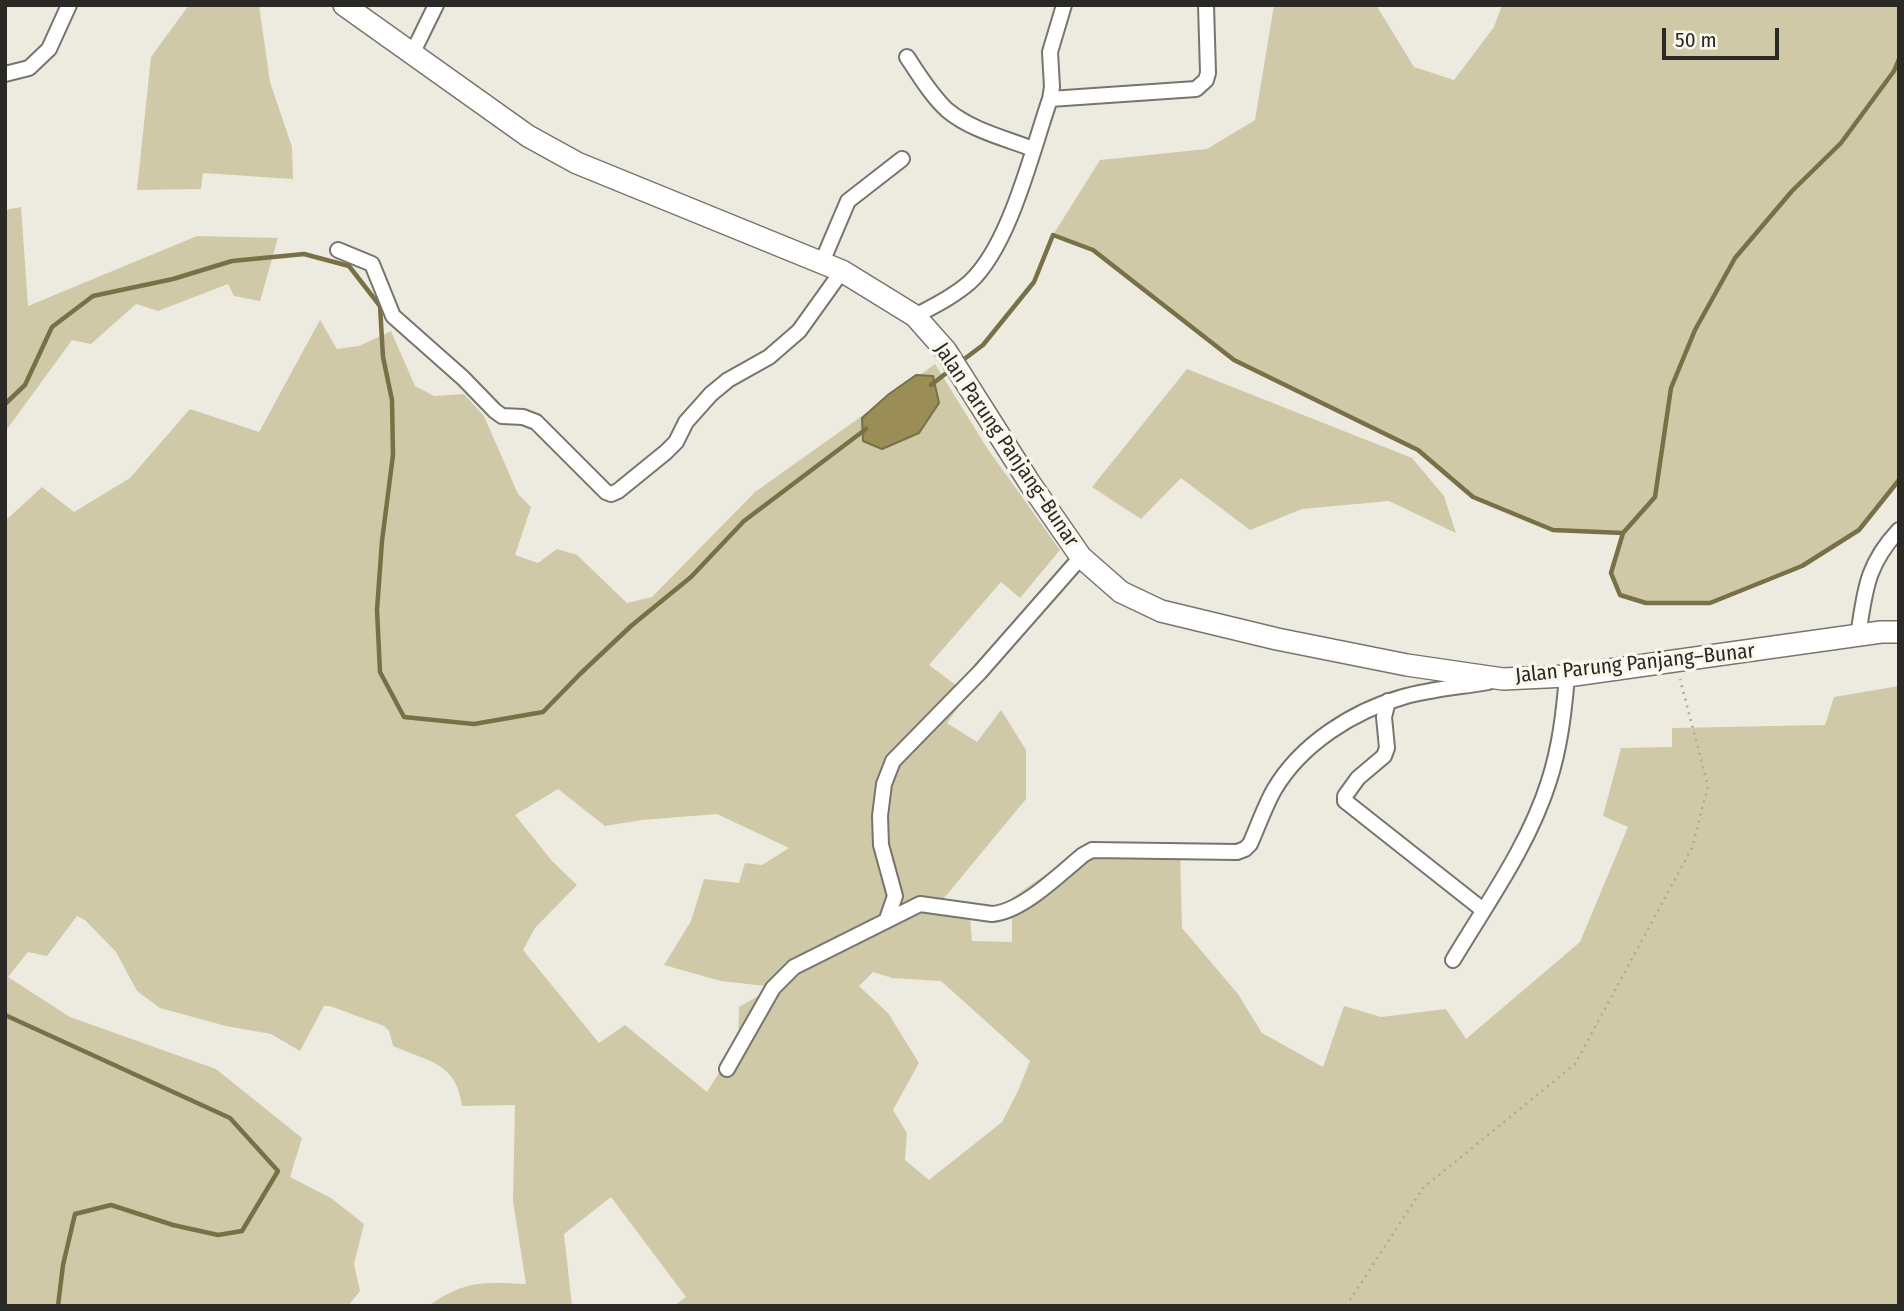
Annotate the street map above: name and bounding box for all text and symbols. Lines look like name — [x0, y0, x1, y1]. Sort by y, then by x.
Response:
scale bar — [1666, 14, 1783, 58]
text: 50 m — [1675, 27, 1717, 53]
street label: Jalan Parung Panjang–Bunar — [928, 338, 1084, 552]
street label: Jalan Parung Panjang–Bunar — [1514, 639, 1756, 689]

